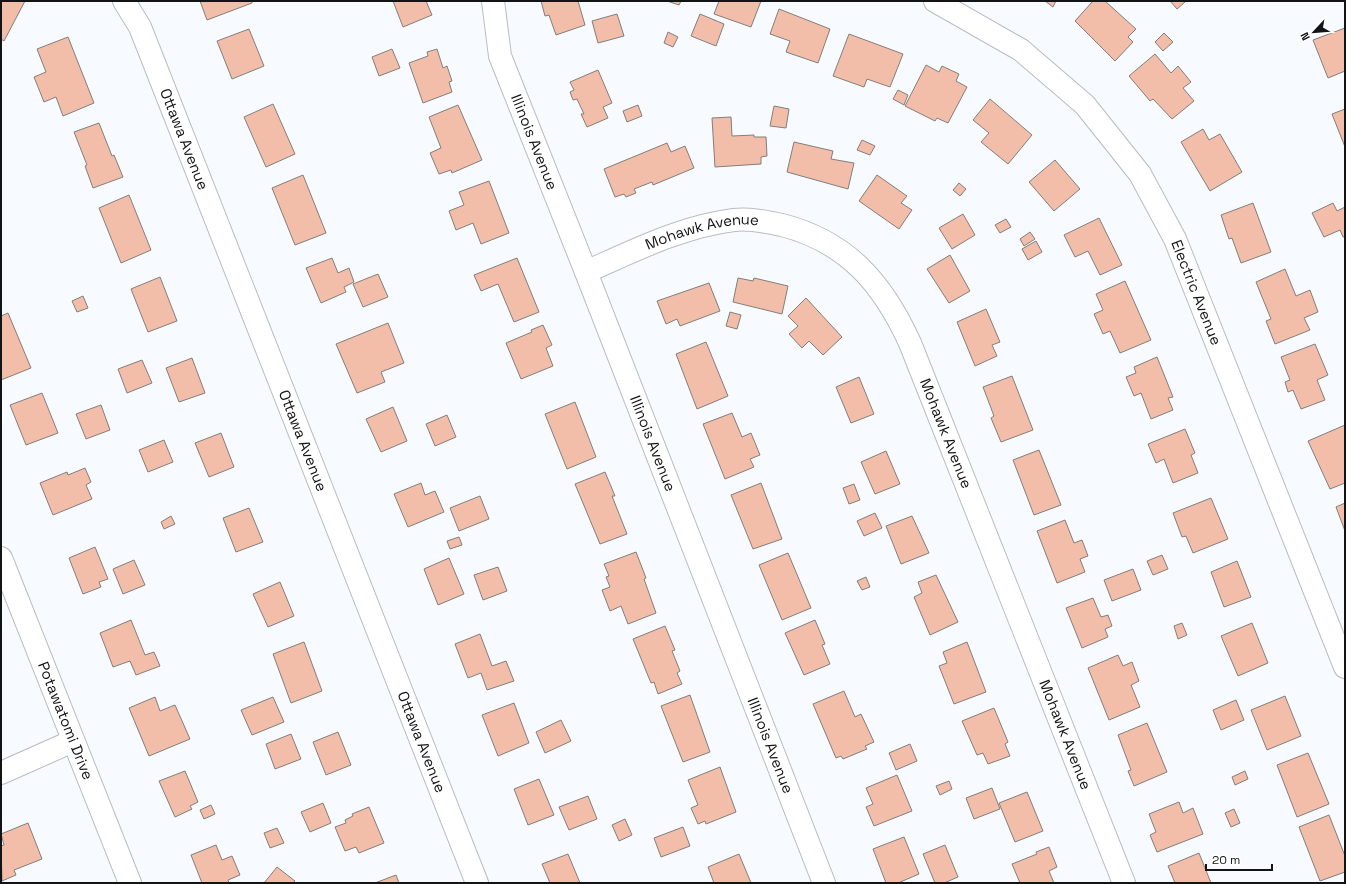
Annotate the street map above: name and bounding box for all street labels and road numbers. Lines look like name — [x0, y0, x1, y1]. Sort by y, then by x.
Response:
street label: Ottawa Avenue — [156, 85, 213, 192]
street label: Illinois Avenue — [507, 91, 562, 193]
street label: Mohawk Avenue — [642, 209, 760, 254]
street label: Electric Avenue — [1167, 237, 1226, 348]
street label: Mohawk Avenue — [916, 375, 977, 491]
street label: Ottawa Avenue — [275, 387, 332, 494]
street label: Illinois Avenue — [626, 393, 681, 494]
street label: Potawatomi Drive — [34, 659, 98, 782]
street label: Mohawk Avenue — [1035, 677, 1096, 792]
street label: Ottawa Avenue — [393, 688, 451, 795]
street label: Illinois Avenue — [744, 695, 798, 796]

